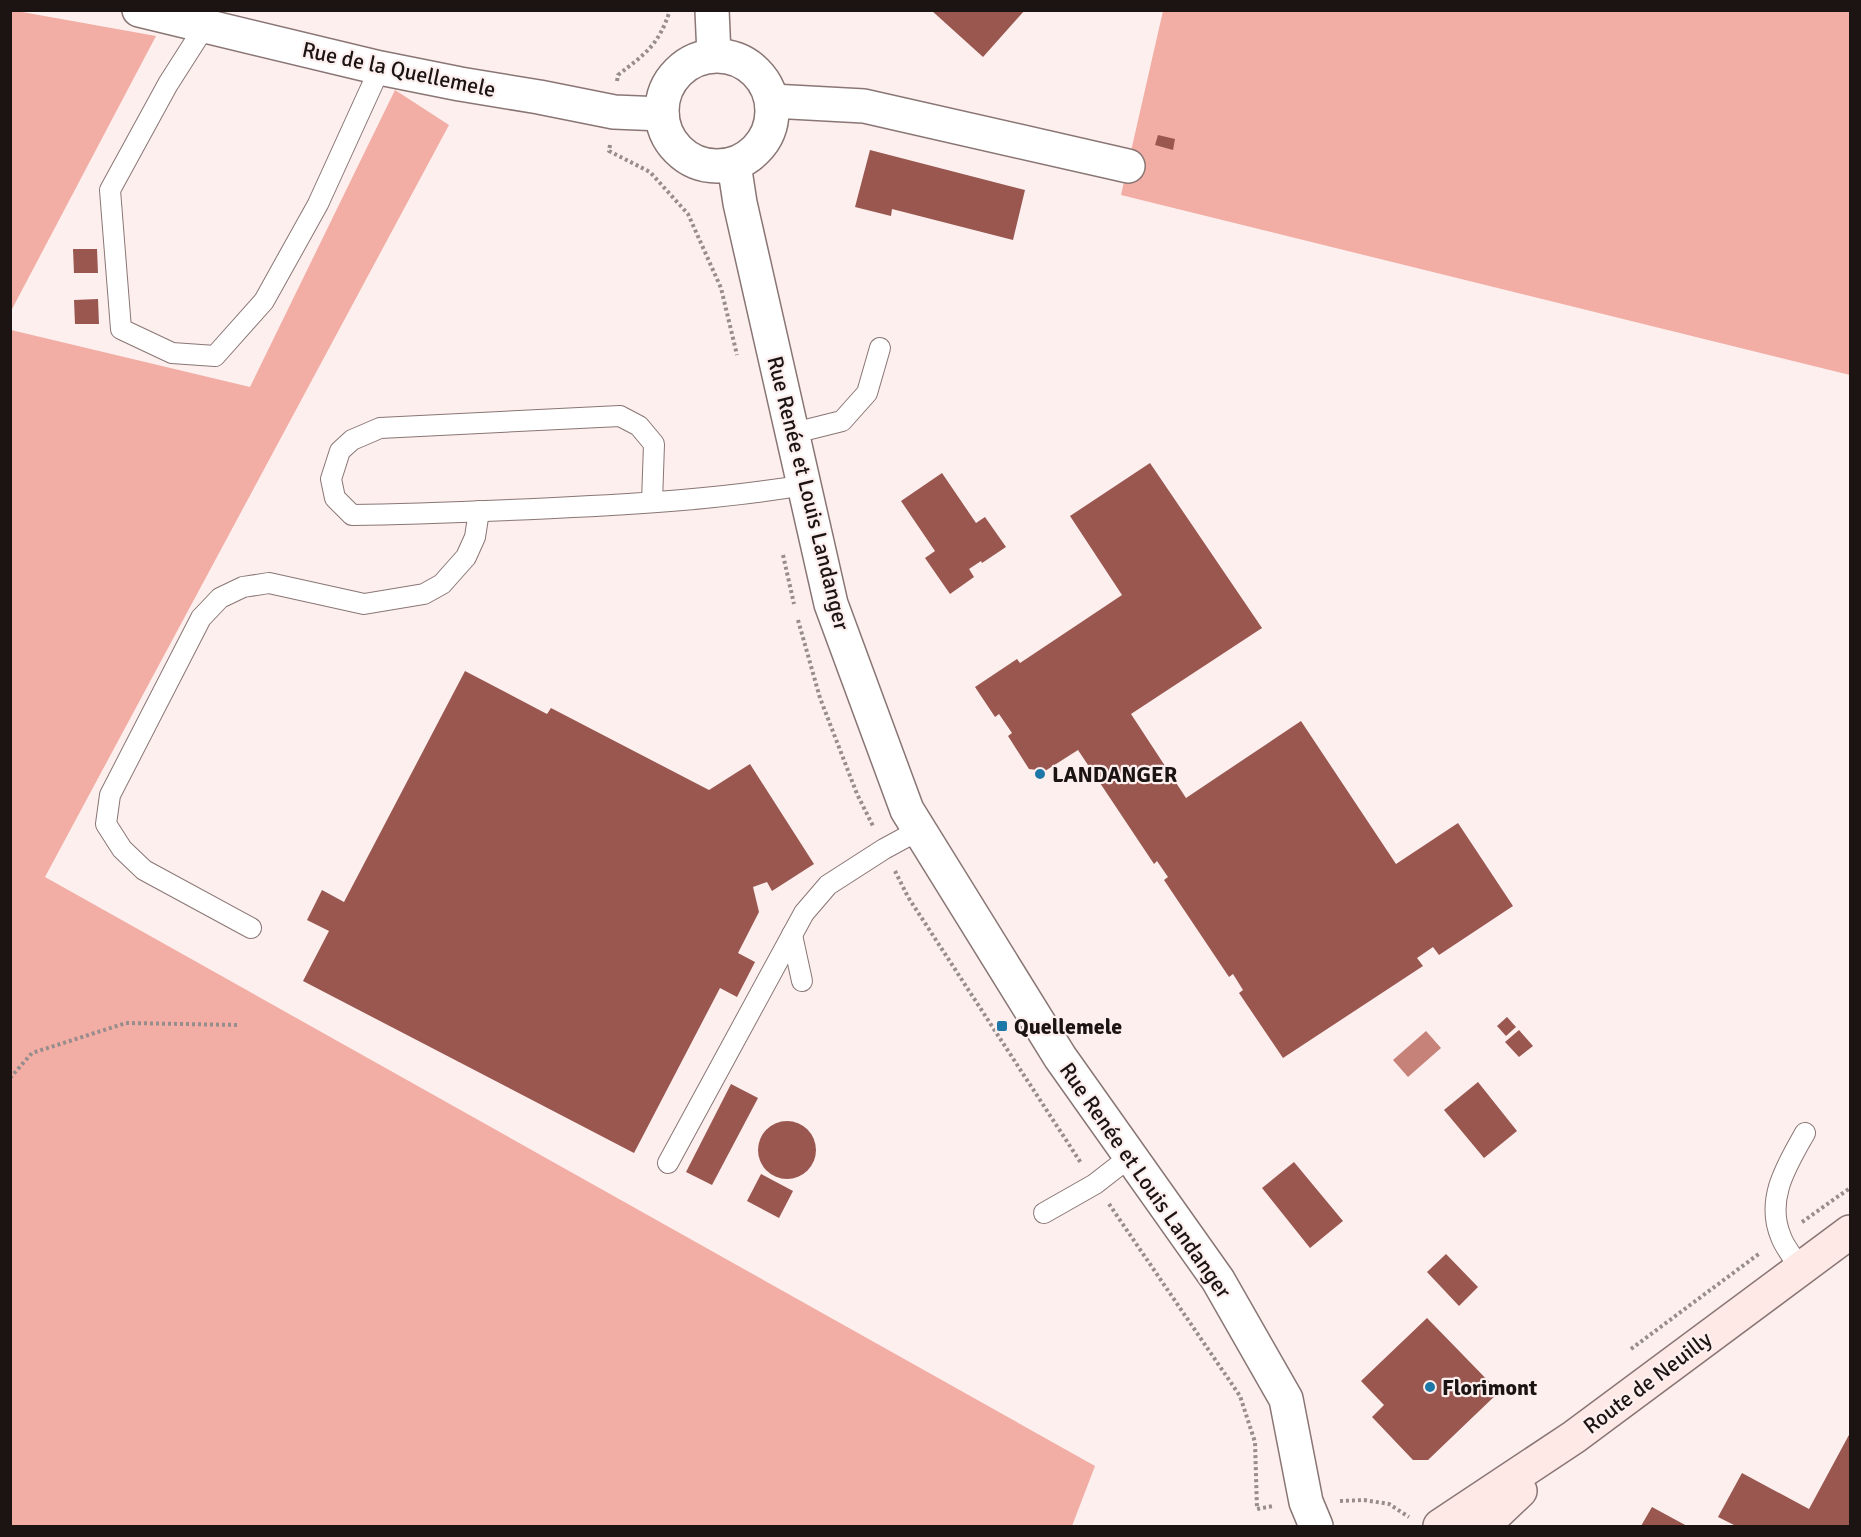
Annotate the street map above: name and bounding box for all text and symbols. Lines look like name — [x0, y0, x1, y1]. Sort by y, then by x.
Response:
street label: Rue de la Quellemele — [300, 36, 498, 103]
street label: Rue Renée et Louis Landanger — [761, 353, 856, 633]
place label: LANDANGER — [1052, 761, 1178, 788]
marker: LANDANGER — [1033, 767, 1047, 781]
place label: Quellemele — [1014, 1013, 1122, 1040]
marker: Quellemele — [995, 1019, 1009, 1033]
street label: Rue Renée et Louis Landanger — [1054, 1057, 1237, 1303]
street label: Route de Neuilly — [1578, 1325, 1717, 1439]
place label: Florimont — [1442, 1374, 1537, 1401]
marker: Florimont — [1423, 1380, 1437, 1394]

